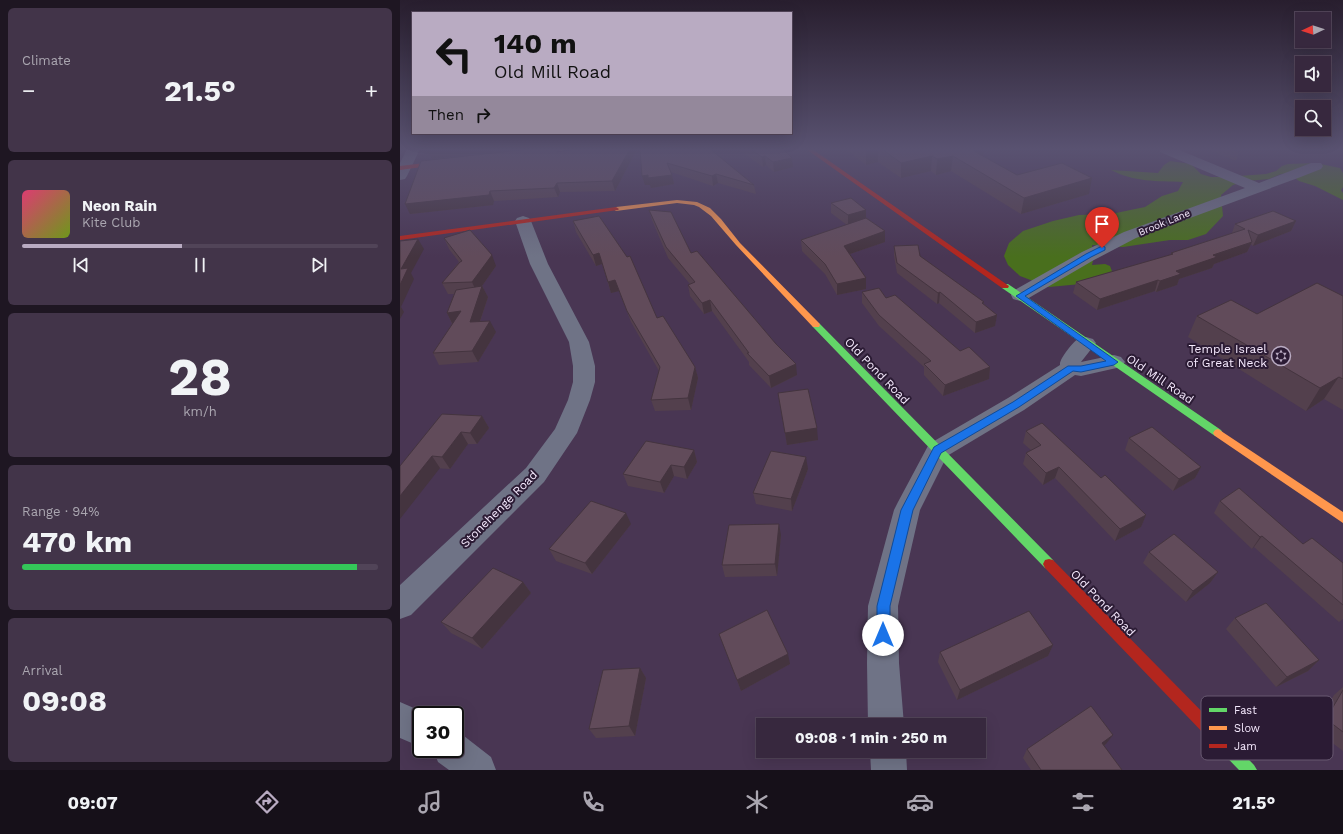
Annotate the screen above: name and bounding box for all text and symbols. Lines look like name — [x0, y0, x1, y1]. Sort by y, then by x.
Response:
north arrow — [1295, 12, 1331, 48]
map controls — [1295, 12, 1331, 136]
text: 140 m — [494, 27, 577, 60]
icon: left — [428, 28, 480, 80]
text: Climate — [22, 53, 71, 68]
button: sound — [1295, 56, 1331, 92]
text: Old Mill Road — [494, 61, 611, 82]
text: 21.5° — [164, 73, 236, 108]
text: − — [22, 78, 35, 103]
text: + — [365, 78, 378, 103]
button: search — [1295, 100, 1331, 136]
icon: right — [472, 104, 494, 126]
text: Then — [428, 106, 464, 124]
text: Neon Rain — [82, 197, 157, 215]
pin — [1085, 207, 1119, 248]
street label: Brook Lane — [1137, 207, 1192, 238]
icon: arrive — [1091, 213, 1113, 235]
text: Kite Club — [82, 215, 140, 230]
icon: previous — [70, 254, 92, 276]
icon: pause — [189, 254, 211, 276]
icon: next — [308, 254, 330, 276]
street label: Old Pond Road — [842, 335, 912, 407]
place label: Temple Israel of Great Neck — [1186, 342, 1267, 370]
synagogue icon: Temple Israel of Great Neck — [1270, 345, 1292, 367]
text: 28 — [168, 347, 232, 408]
street label: Old Mill Road — [1124, 351, 1196, 407]
text: km/h — [183, 404, 217, 419]
street label: Stonehenge Road — [458, 468, 540, 550]
text: Range · 94% — [22, 504, 99, 519]
text: 470 km — [22, 524, 132, 559]
street label: Old Pond Road — [1068, 567, 1138, 639]
position arrow — [862, 614, 904, 656]
text: Arrival — [22, 663, 63, 678]
text: 09:08 — [22, 683, 107, 718]
legend — [1201, 696, 1333, 760]
text: Fast — [1234, 704, 1257, 717]
speed limit sign: 30 — [412, 706, 464, 758]
text: Slow — [1234, 722, 1260, 735]
text: 09:08 · 1 min · 250 m — [795, 729, 947, 747]
text: Jam — [1234, 740, 1257, 753]
icon: directions — [253, 788, 281, 816]
icon: music — [416, 788, 444, 816]
icon: phone — [579, 788, 607, 816]
icon: climate — [743, 788, 771, 816]
icon: car — [906, 788, 934, 816]
icon: filters — [1069, 788, 1097, 816]
text: 09:07 — [68, 792, 118, 813]
text: 21.5° — [1232, 792, 1275, 813]

